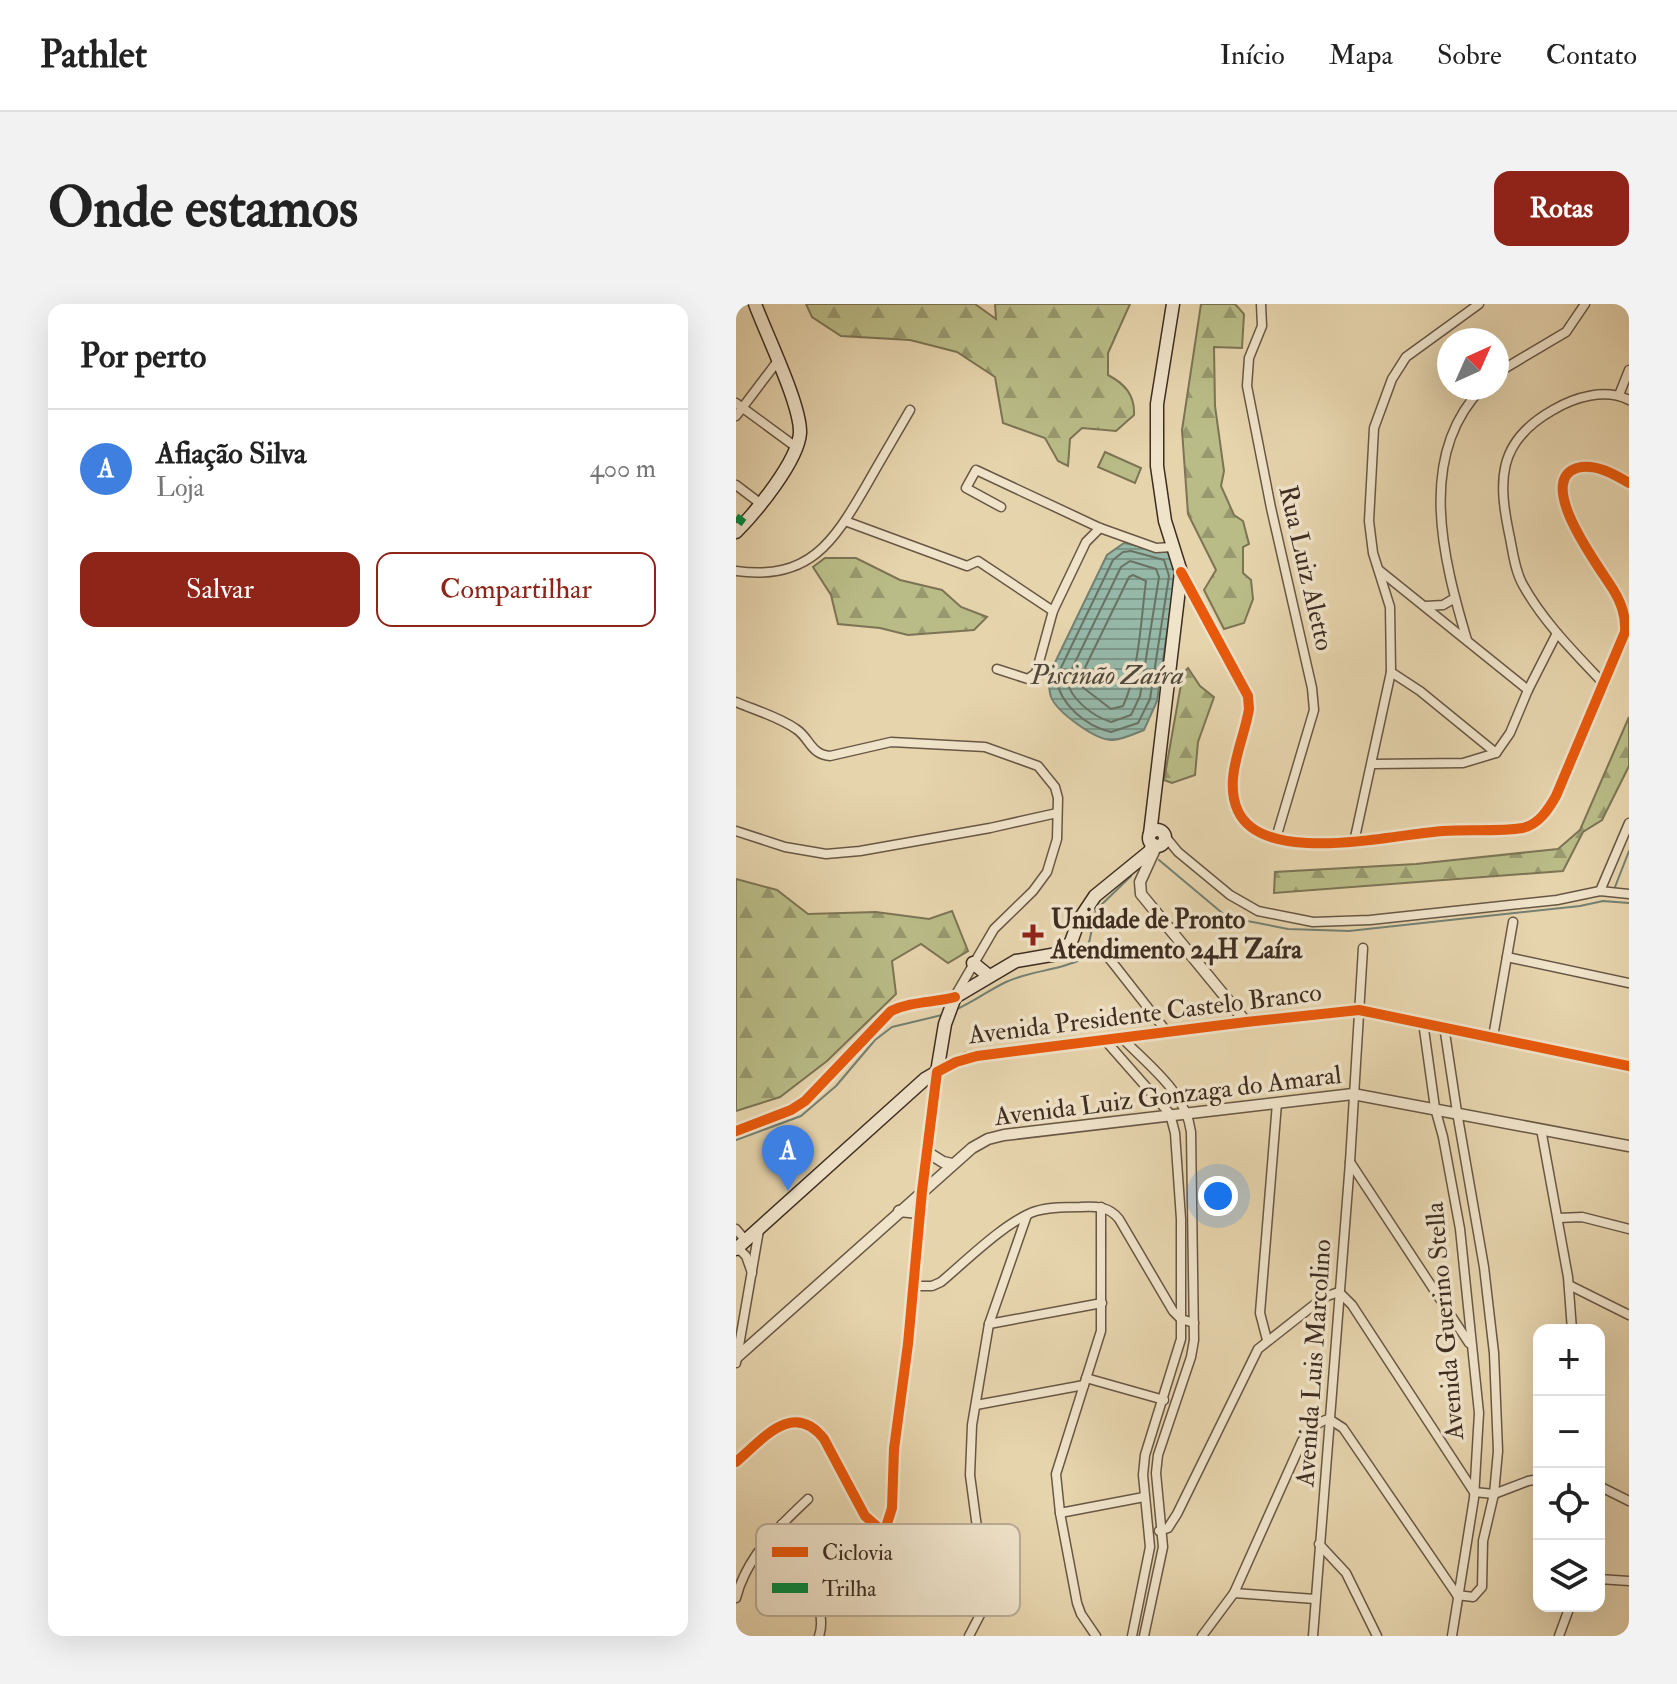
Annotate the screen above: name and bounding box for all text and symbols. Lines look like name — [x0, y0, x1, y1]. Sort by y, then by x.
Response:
text: Pathlet — [40, 31, 147, 79]
text: Início — [1220, 38, 1285, 73]
text: Mapa — [1329, 38, 1393, 73]
text: Sobre — [1437, 38, 1502, 73]
text: Contato — [1546, 38, 1637, 73]
button: Rotas — [1494, 171, 1629, 246]
text: Onde estamos — [48, 173, 358, 244]
north arrow — [1437, 328, 1509, 400]
text: Por perto — [80, 335, 206, 378]
text: Afiação Silva — [156, 435, 306, 472]
text: A — [98, 453, 114, 485]
text: 400 m — [590, 453, 656, 485]
text: Loja — [156, 472, 204, 504]
street label: Rua Luiz Aletto — [1271, 482, 1341, 654]
button: Salvar — [80, 552, 360, 627]
button: Compartilhar — [376, 552, 656, 627]
water label: Piscinão Zaíra — [1029, 658, 1184, 693]
place label: Unidade de Pronto Atendimento 24H Zaíra — [1050, 904, 1303, 966]
marker: Unidade de Pronto Atendimento 24H Zaíra — [1022, 924, 1044, 946]
street label: Avenida Presidente Castelo Branco — [966, 976, 1323, 1052]
street label: Avenida Luiz Gonzaga do Amaral — [992, 1059, 1344, 1133]
pin: A — [762, 1125, 814, 1191]
your location — [1198, 1176, 1238, 1216]
street label: Avenida Guerino Stella — [1419, 1200, 1471, 1442]
street label: Avenida Luis Marcolino — [1289, 1238, 1339, 1489]
map controls — [1533, 1324, 1605, 1612]
button: + — [1533, 1324, 1605, 1396]
button: − — [1533, 1396, 1605, 1468]
button: locate — [1533, 1468, 1605, 1540]
legend — [756, 1524, 1020, 1616]
text: Ciclovia — [822, 1539, 894, 1567]
button: layers — [1533, 1540, 1605, 1612]
text: Trilha — [822, 1575, 877, 1603]

